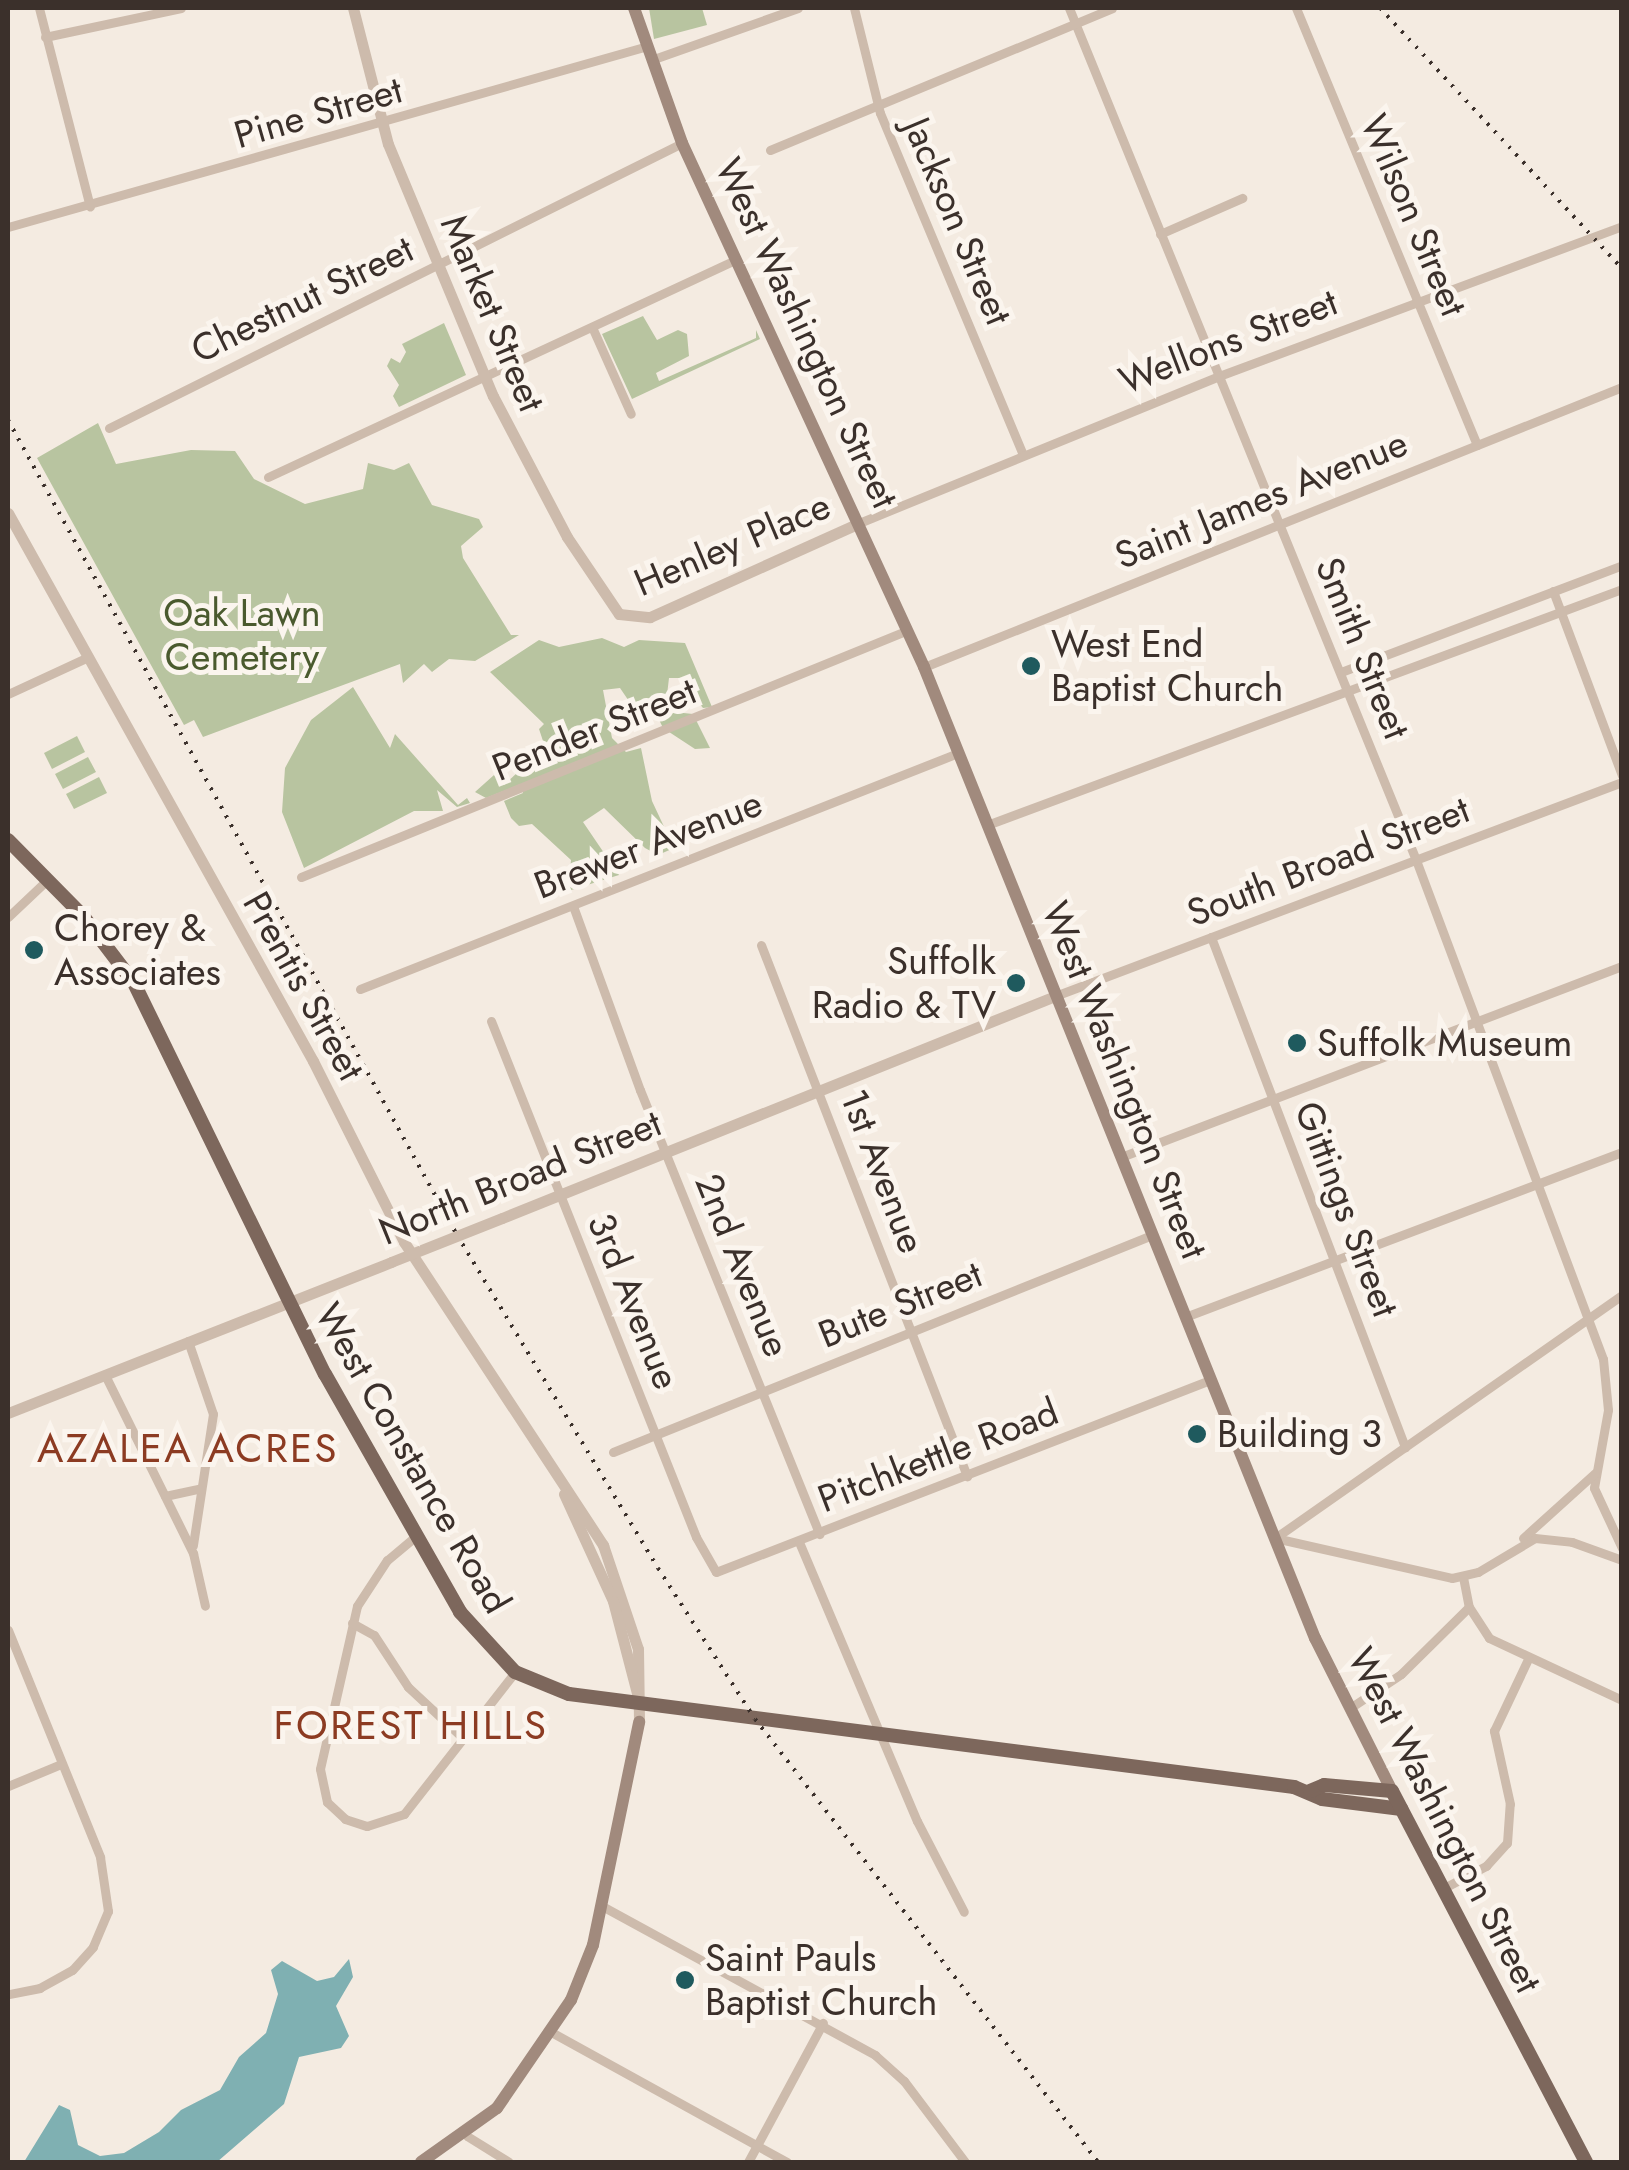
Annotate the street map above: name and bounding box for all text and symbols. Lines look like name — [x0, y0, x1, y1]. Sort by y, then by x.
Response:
street label: Pine Street — [229, 66, 407, 158]
street label: Wilson Street — [1351, 107, 1477, 323]
street label: Jackson Street — [894, 111, 1022, 331]
street label: West Washington Street — [706, 151, 908, 515]
street label: Market Street — [431, 208, 555, 418]
street label: Chestnut Street — [184, 226, 420, 372]
street label: Wellons Street — [1113, 279, 1343, 403]
street label: Saint James Avenue — [1108, 420, 1414, 578]
street label: Henley Place — [627, 482, 837, 606]
street label: Smith Street — [1306, 551, 1420, 745]
park label: Oak Lawn Cemetery — [163, 590, 321, 679]
place label: West End Baptist Church — [1051, 621, 1283, 711]
marker: West End Baptist Church — [1020, 655, 1042, 677]
street label: Pender Street — [486, 667, 702, 791]
street label: Brewer Avenue — [528, 780, 768, 908]
street label: South Broad Street — [1181, 786, 1475, 936]
street label: Prentis Street — [234, 884, 374, 1088]
street label: West Washington Street — [1033, 895, 1217, 1265]
place label: Chorey & Associates — [54, 905, 221, 994]
place label: Suffolk Radio & TV — [812, 938, 996, 1028]
marker: Chorey & Associates — [23, 939, 45, 961]
marker: Suffolk Radio & TV — [1005, 972, 1027, 994]
place label: Suffolk Museum — [1317, 1020, 1572, 1066]
marker: Suffolk Museum — [1286, 1032, 1308, 1054]
street label: 1st Avenue — [831, 1083, 935, 1259]
street label: Gittings Street — [1285, 1095, 1409, 1323]
street label: North Broad Street — [372, 1100, 668, 1254]
street label: 2nd Avenue — [686, 1167, 800, 1363]
street label: 3rd Avenue — [578, 1207, 690, 1395]
street label: Bute Street — [812, 1251, 988, 1357]
street label: West Constance Road — [306, 1295, 520, 1621]
street label: Pitchkettle Road — [811, 1388, 1065, 1522]
place label: Building 3 — [1217, 1411, 1382, 1457]
marker: Building 3 — [1186, 1423, 1208, 1445]
district label: AZALEA ACRES — [37, 1424, 339, 1472]
street label: West Washington Street — [1338, 1640, 1552, 2000]
district label: FOREST HILLS — [274, 1701, 548, 1749]
place label: Saint Pauls Baptist Church — [705, 1935, 937, 2025]
marker: Saint Pauls Baptist Church — [674, 1969, 696, 1991]

